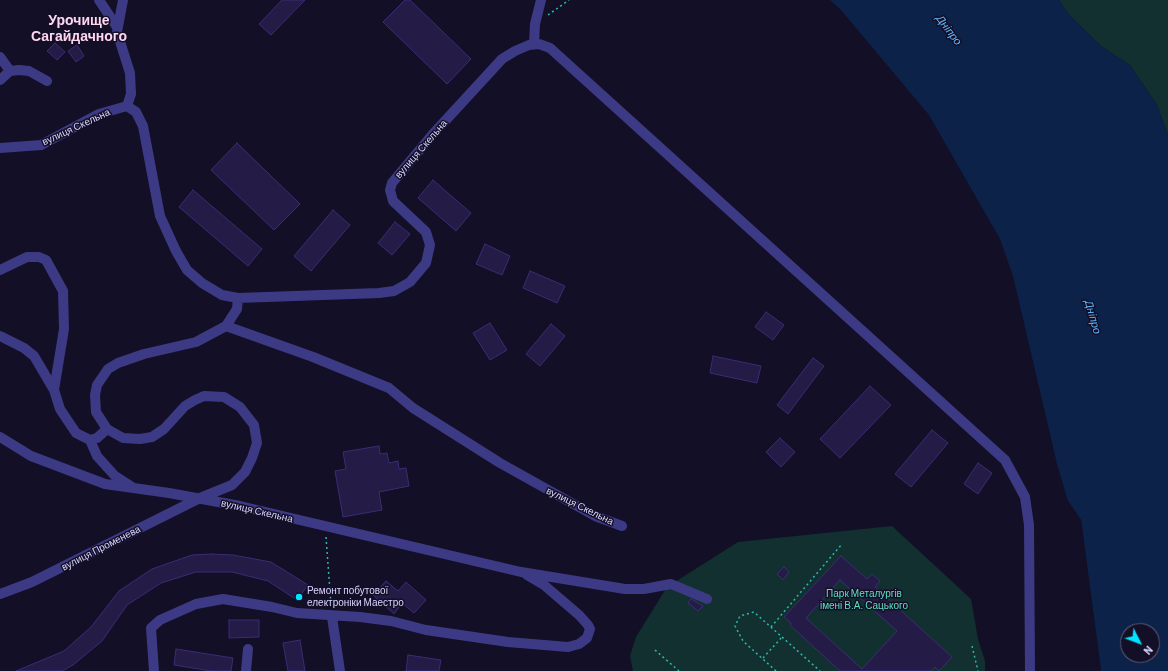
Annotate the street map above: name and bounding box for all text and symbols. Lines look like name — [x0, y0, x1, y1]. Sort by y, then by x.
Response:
district label: Урочище Сагайдачного — [31, 12, 127, 44]
water label: Дніпро — [933, 12, 965, 48]
street label: вулиця Скельна — [40, 106, 112, 148]
street label: вулиця Скельна — [392, 117, 450, 181]
water label: Дніпро — [1082, 299, 1104, 335]
street label: вулиця Скельна — [544, 484, 616, 528]
street label: вулиця Скельна — [220, 497, 294, 525]
street label: вулиця Променева — [60, 523, 142, 573]
place label: Ремонт побутової електроніки Маестро — [307, 585, 404, 608]
park label: Парк Металургів імені В.А. Сацького — [820, 588, 908, 612]
marker: Ремонт побутової електроніки Маестро — [294, 592, 304, 602]
north arrow — [1120, 623, 1160, 663]
text: N — [1141, 644, 1156, 658]

